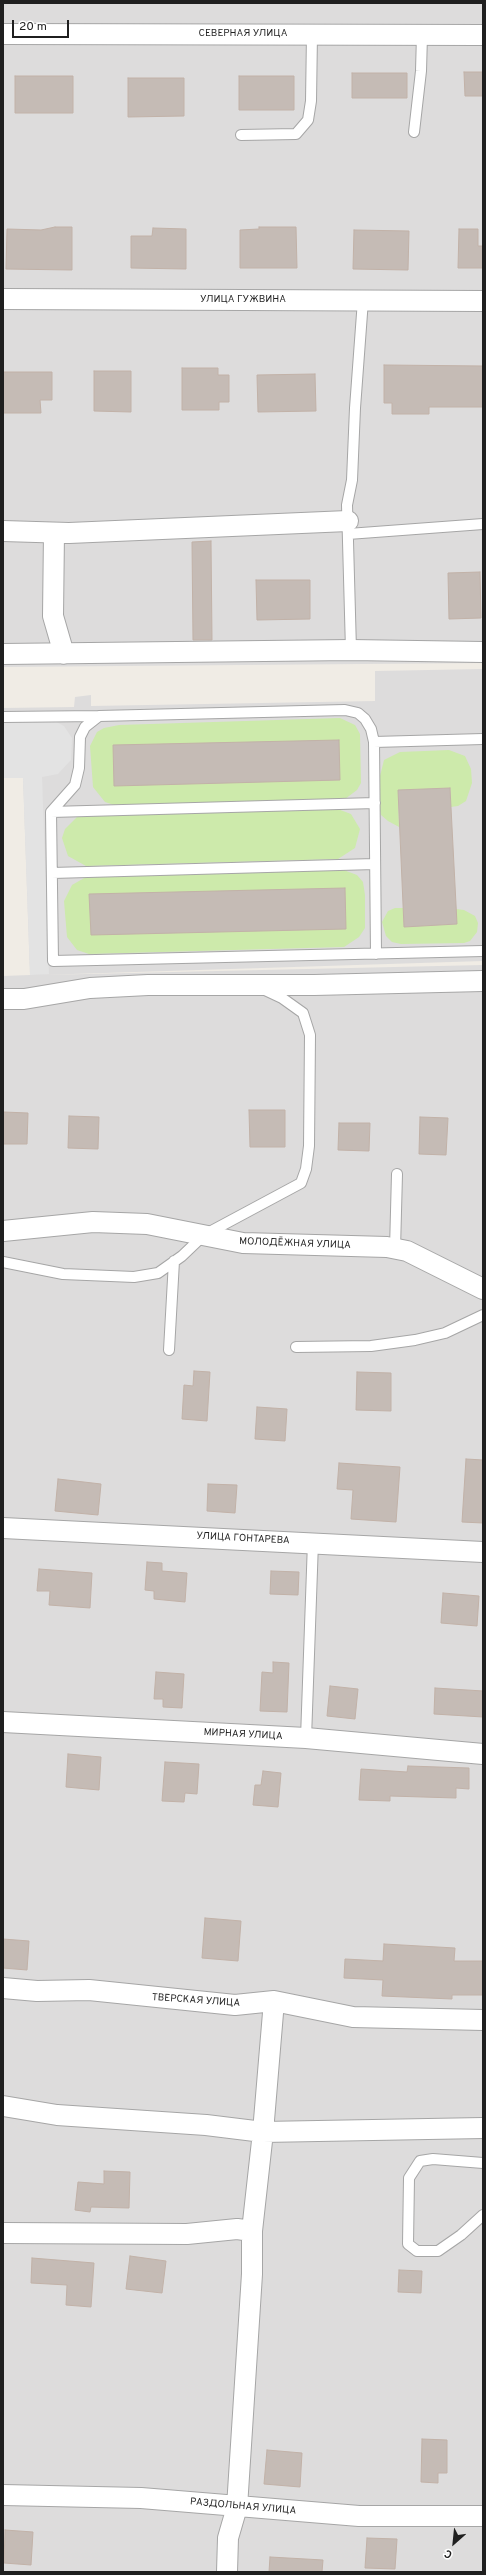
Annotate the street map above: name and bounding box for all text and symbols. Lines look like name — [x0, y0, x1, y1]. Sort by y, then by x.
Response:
scale bar — [14, 12, 71, 38]
text: 20 m — [19, 19, 47, 35]
street label: СЕВЕРНАЯ УЛИЦА — [199, 28, 287, 40]
street label: УЛИЦА ГУЖВИНА — [200, 294, 286, 306]
street label: МОЛОДЁЖНАЯ УЛИЦА — [239, 1236, 351, 1252]
street label: УЛИЦА ГОНТАРЕВА — [196, 1531, 290, 1547]
street label: МИРНАЯ УЛИЦА — [203, 1727, 283, 1743]
street label: ТВЕРСКАЯ УЛИЦА — [151, 1992, 241, 2010]
street label: РАЗДОЛЬНАЯ УЛИЦА — [189, 2496, 297, 2518]
north arrow — [434, 2523, 474, 2563]
text: С — [442, 2546, 455, 2562]

